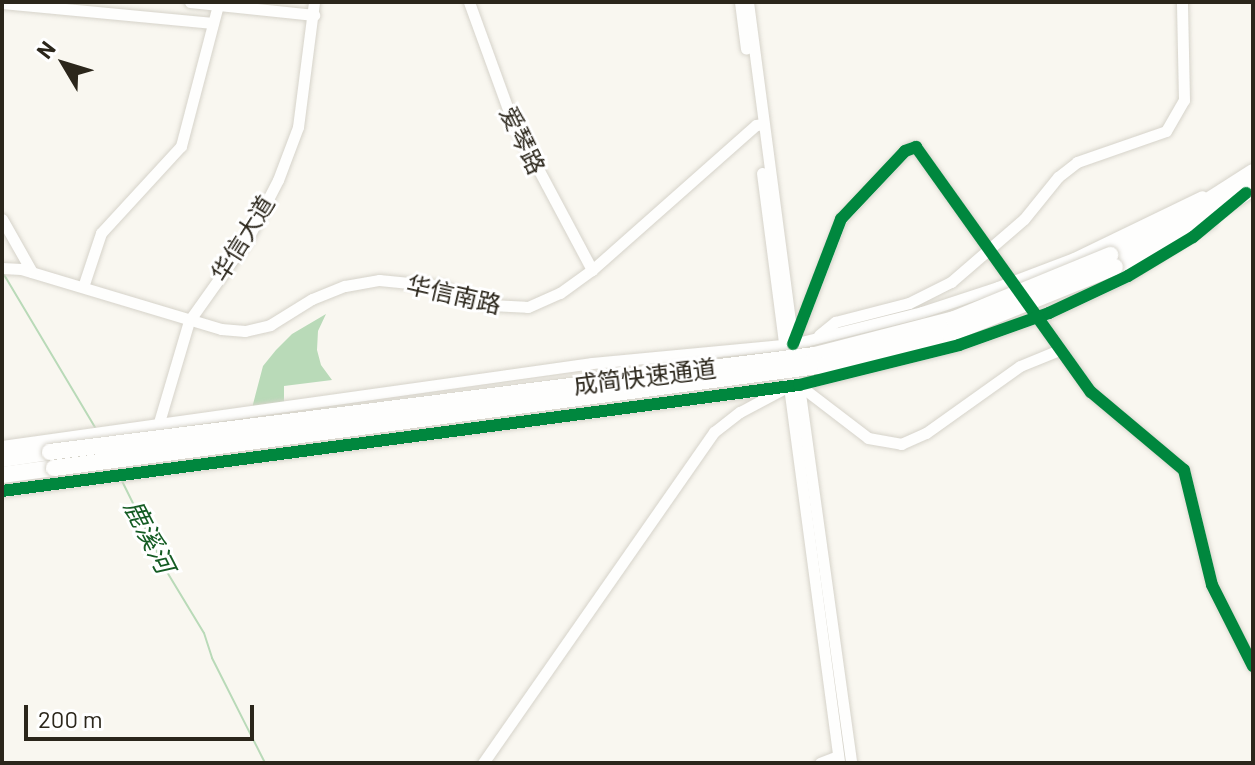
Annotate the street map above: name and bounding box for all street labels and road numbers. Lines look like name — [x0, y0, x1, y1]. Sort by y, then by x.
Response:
street label: 爱琴路 — [494, 101, 552, 179]
street label: 华信大道 — [204, 190, 280, 286]
street label: 华信南路 — [404, 269, 504, 319]
street label: 成简快速通道 — [572, 353, 718, 399]

